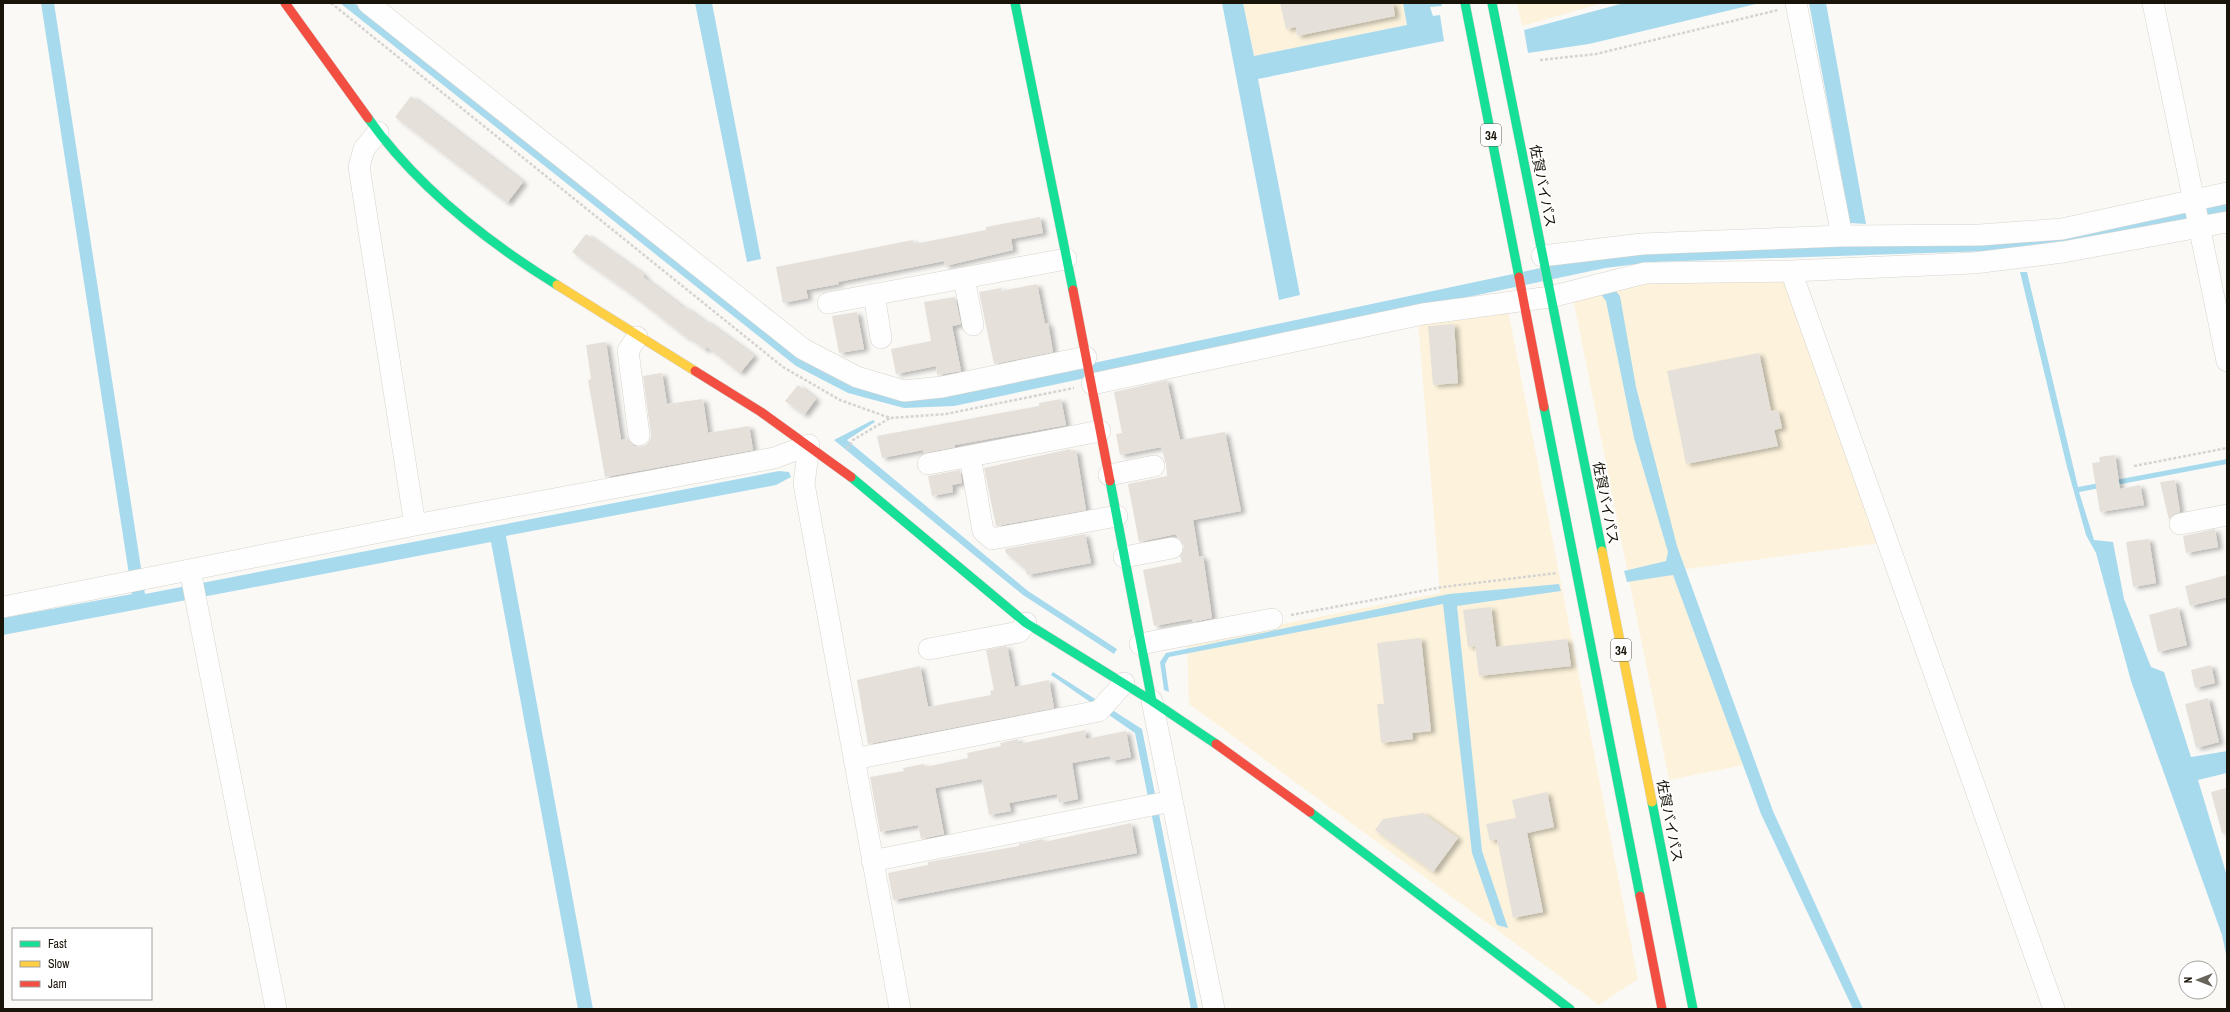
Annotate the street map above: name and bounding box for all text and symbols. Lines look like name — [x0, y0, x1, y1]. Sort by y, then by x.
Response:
road number: 34 — [1481, 124, 1501, 146]
street label: 佐賀バイパス — [1526, 143, 1560, 229]
street label: 佐賀バイパス — [1589, 460, 1623, 546]
road number: 34 — [1611, 639, 1631, 661]
street label: 佐賀バイパス — [1653, 778, 1687, 864]
legend — [12, 928, 152, 1000]
text: Fast — [48, 936, 67, 952]
text: Slow — [48, 956, 70, 972]
north arrow — [2178, 960, 2218, 1000]
text: Jam — [48, 976, 67, 992]
text: N — [2181, 977, 2195, 983]

